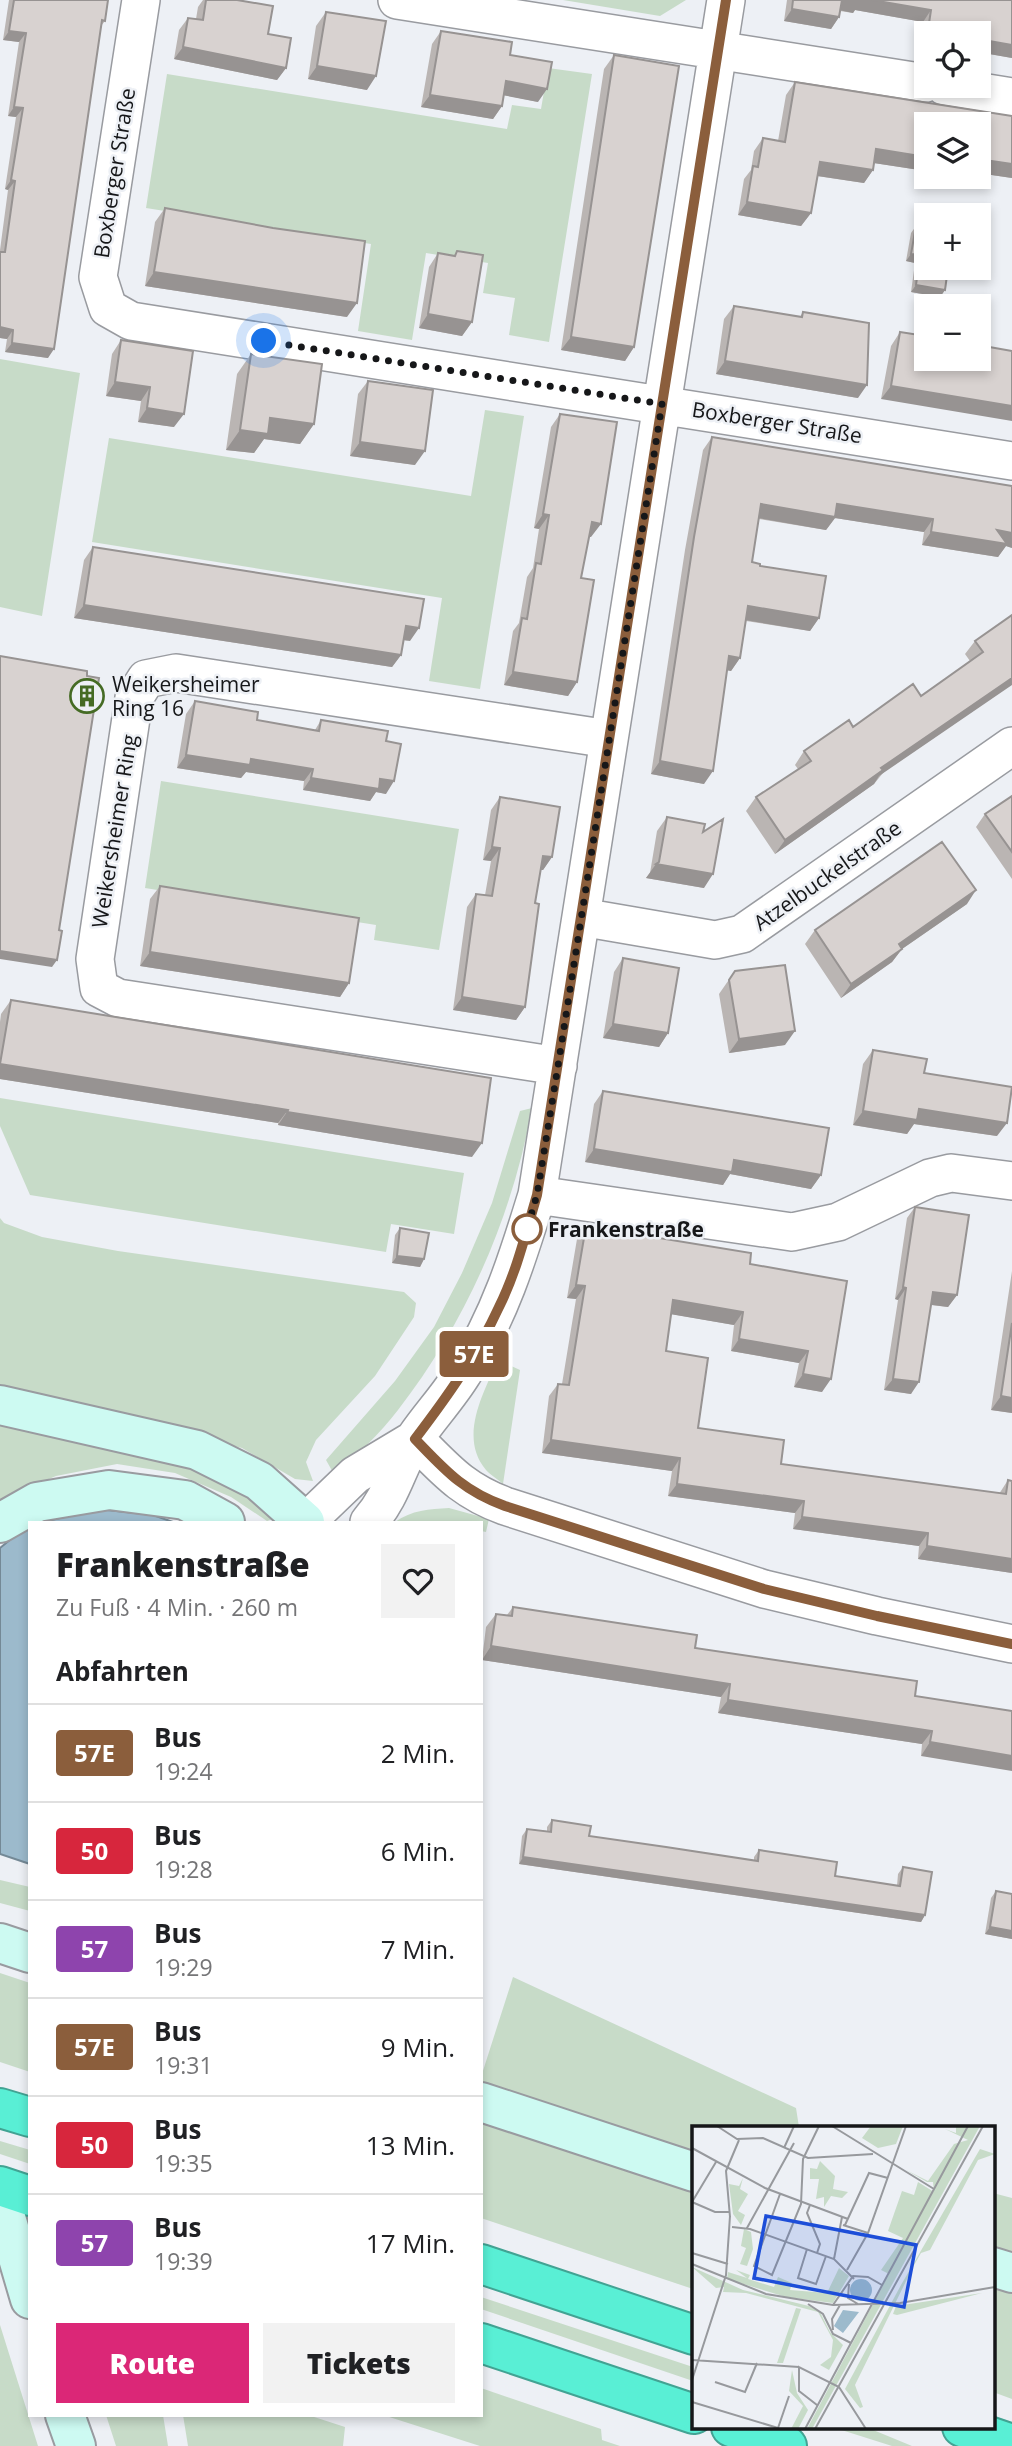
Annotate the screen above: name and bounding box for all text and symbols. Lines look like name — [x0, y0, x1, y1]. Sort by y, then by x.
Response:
map controls — [914, 21, 991, 371]
button: locate — [914, 21, 991, 98]
street label: Boxberger Straße — [87, 86, 141, 260]
button: layers — [914, 112, 991, 189]
button: + — [914, 203, 991, 280]
button: − — [914, 294, 991, 371]
your location — [246, 323, 281, 358]
street label: Boxberger Straße — [690, 395, 864, 449]
place label: Weikersheimer Ring 16 — [112, 670, 260, 722]
building icon: Weikersheimer Ring 16 — [68, 677, 106, 715]
street label: Weikersheimer Ring — [85, 732, 143, 930]
street label: Atzelbuckelstraße — [748, 814, 906, 936]
marker: Frankenstraße — [512, 1214, 542, 1244]
place label: Frankenstraße — [548, 1215, 704, 1243]
line badge: 57E — [434, 1331, 514, 1377]
text: 57E — [454, 1337, 494, 1370]
text: Frankenstraße — [56, 1542, 310, 1587]
button: heart — [381, 1544, 455, 1618]
text: Zu Fuß · 4 Min. · 260 m — [56, 1591, 298, 1623]
text: Abfahrten — [56, 1653, 189, 1689]
text: Bus — [154, 1719, 201, 1755]
text: 2 Min. — [381, 1735, 455, 1771]
text: 57E — [74, 1736, 115, 1769]
text: 19:24 — [154, 1755, 213, 1787]
text: Bus — [154, 1817, 201, 1853]
text: 6 Min. — [381, 1833, 455, 1869]
text: 50 — [81, 1834, 108, 1867]
text: 19:28 — [154, 1853, 213, 1885]
text: Bus — [154, 1915, 201, 1951]
text: 7 Min. — [381, 1931, 455, 1967]
text: 57 — [81, 1932, 108, 1965]
text: 19:29 — [154, 1951, 213, 1983]
text: Bus — [154, 2013, 201, 2049]
text: 9 Min. — [381, 2029, 455, 2065]
text: 57E — [74, 2030, 115, 2063]
text: 19:31 — [154, 2049, 213, 2081]
text: Bus — [154, 2111, 201, 2147]
inset map — [692, 2126, 995, 2428]
text: 13 Min. — [366, 2127, 455, 2163]
text: 50 — [81, 2128, 108, 2161]
text: 19:35 — [154, 2147, 213, 2179]
text: Bus — [154, 2209, 201, 2245]
text: 17 Min. — [366, 2225, 455, 2261]
text: 57 — [81, 2226, 108, 2259]
text: 19:39 — [154, 2245, 213, 2277]
button: Route — [56, 2323, 249, 2403]
button: Tickets — [263, 2323, 455, 2403]

